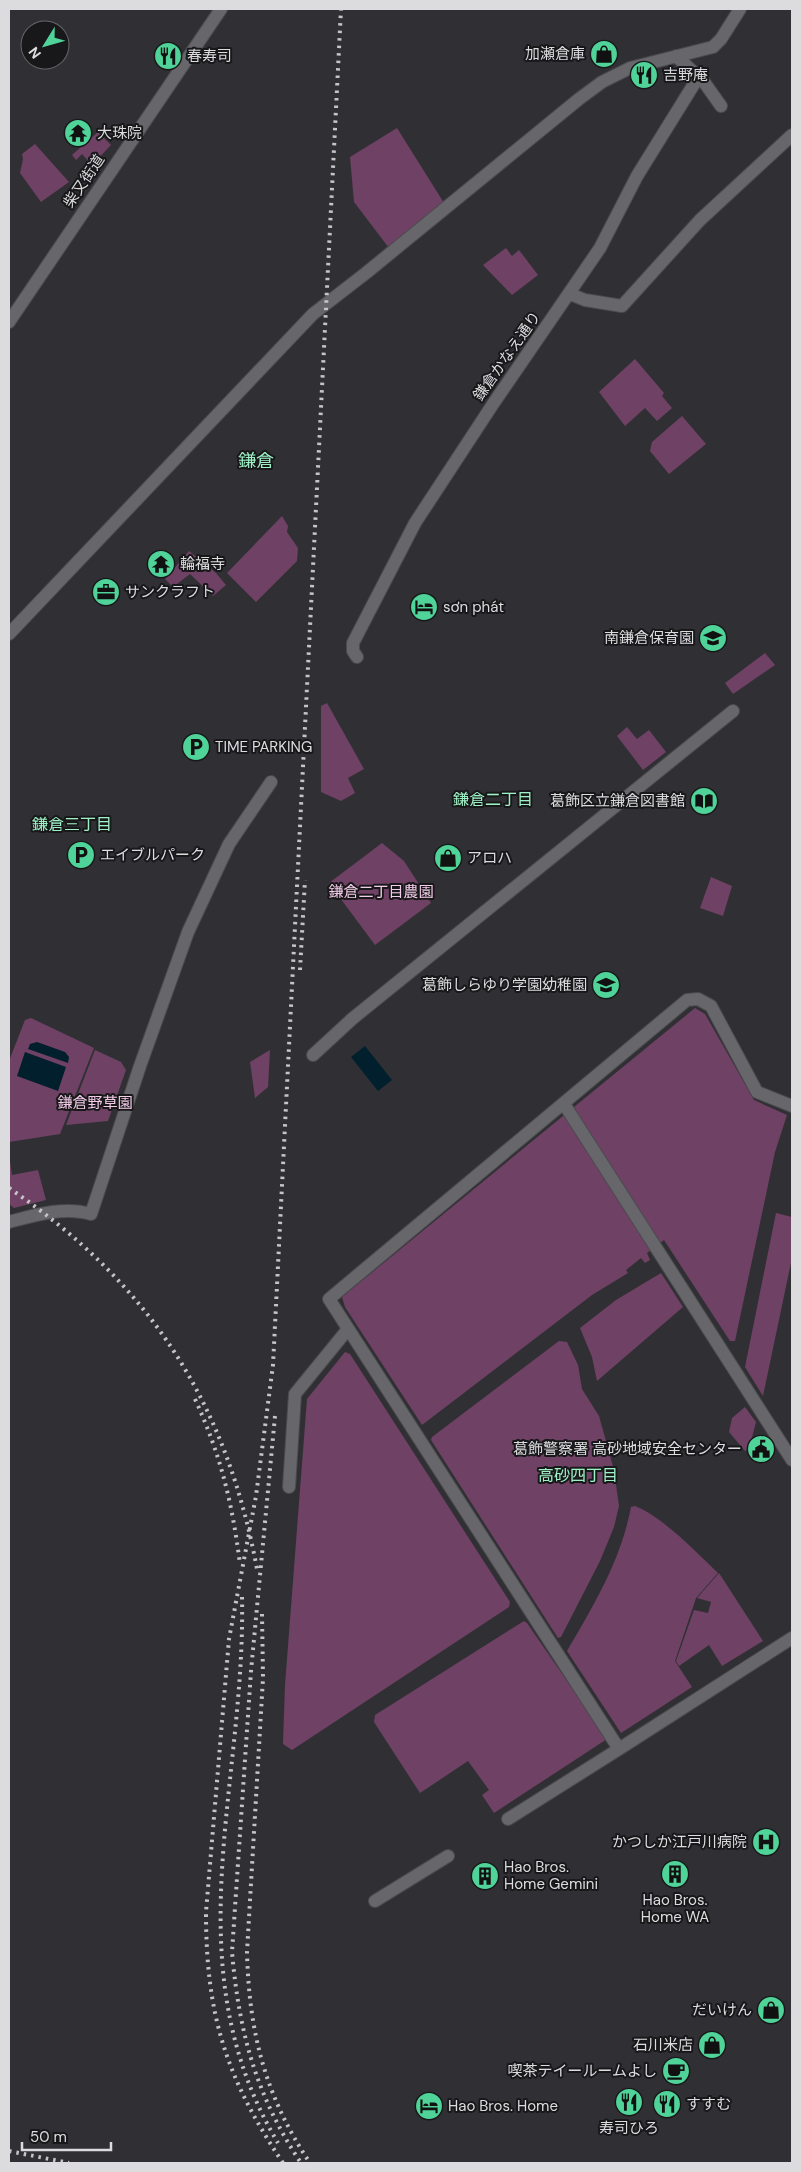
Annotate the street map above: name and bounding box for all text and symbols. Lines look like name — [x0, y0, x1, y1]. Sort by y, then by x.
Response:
north arrow — [20, 20, 70, 70]
shop icon: 加瀬倉庫 — [589, 39, 619, 69]
restaurant icon: 春寿司 — [153, 41, 183, 71]
text: N — [24, 43, 45, 62]
place label: 加瀬倉庫 — [525, 44, 585, 64]
place label: 春寿司 — [187, 46, 232, 66]
restaurant icon: 吉野庵 — [629, 60, 659, 90]
place label: 吉野庵 — [663, 65, 708, 85]
temple icon: 大珠院 — [63, 118, 93, 148]
place label: 大珠院 — [97, 123, 142, 143]
street label: 柴又街道 — [59, 151, 109, 211]
street label: 鎌倉かなえ通り — [469, 307, 545, 405]
district label: 鎌倉 — [238, 449, 274, 473]
temple icon: 輪福寺 — [146, 549, 176, 579]
place label: 輪福寺 — [180, 554, 225, 574]
office icon: サンクラフト — [91, 577, 121, 607]
place label: サンクラフト — [125, 582, 215, 602]
hotel icon: sơn phát — [409, 592, 439, 622]
place label: sơn phát — [443, 597, 504, 617]
school or university icon: 南鎌倉保育園 — [698, 623, 728, 653]
place label: 南鎌倉保育園 — [604, 628, 694, 648]
parking icon: TIME PARKING — [181, 732, 211, 762]
place label: TIME PARKING — [215, 737, 312, 757]
library icon: 葛飾区立鎌倉図書館 — [689, 786, 719, 816]
district label: 鎌倉二丁目 — [453, 789, 533, 810]
place label: 葛飾区立鎌倉図書館 — [550, 791, 685, 811]
district label: 鎌倉三丁目 — [32, 814, 112, 835]
parking icon: エイブルパーク — [66, 840, 96, 870]
shop icon: アロハ — [433, 843, 463, 873]
place label: エイブルパーク — [100, 845, 205, 865]
place label: アロハ — [467, 848, 512, 868]
park label: 鎌倉二丁目農園 — [328, 882, 434, 902]
school or university icon: 葛飾しらゆり学園幼稚園 — [591, 970, 621, 1000]
place label: 葛飾しらゆり学園幼稚園 — [422, 975, 587, 995]
park label: 鎌倉野草園 — [57, 1093, 133, 1113]
public building icon: 葛飾警察署 高砂地域安全センター — [746, 1434, 776, 1464]
place label: 葛飾警察署 高砂地域安全センター — [513, 1439, 742, 1459]
district label: 高砂四丁目 — [538, 1465, 618, 1486]
hospital icon: かつしか江戸川病院 — [751, 1827, 781, 1857]
place label: かつしか江戸川病院 — [612, 1832, 747, 1852]
place label: Hao Bros. Home Gemini — [504, 1857, 598, 1894]
building icon: Hao Bros. Home WA — [660, 1859, 690, 1889]
building icon: Hao Bros. Home Gemini — [470, 1861, 500, 1891]
place label: Hao Bros. Home WA — [641, 1890, 709, 1927]
shop icon: だいけん — [756, 1995, 786, 2025]
place label: だいけん — [692, 2000, 752, 2020]
shop icon: 石川米店 — [697, 2030, 727, 2060]
place label: 石川米店 — [633, 2035, 693, 2055]
cafe icon: 喫茶テイールームよし — [661, 2056, 691, 2086]
place label: 喫茶テイールームよし — [507, 2061, 657, 2081]
restaurant icon: 寿司ひろ — [614, 2087, 644, 2117]
restaurant icon: すすむ — [652, 2089, 682, 2119]
hotel icon: Hao Bros. Home — [414, 2091, 444, 2121]
place label: すすむ — [686, 2094, 731, 2114]
place label: Hao Bros. Home — [448, 2096, 558, 2116]
place label: 寿司ひろ — [599, 2118, 659, 2138]
scale bar — [22, 2120, 111, 2152]
text: 50 m — [30, 2127, 67, 2147]

